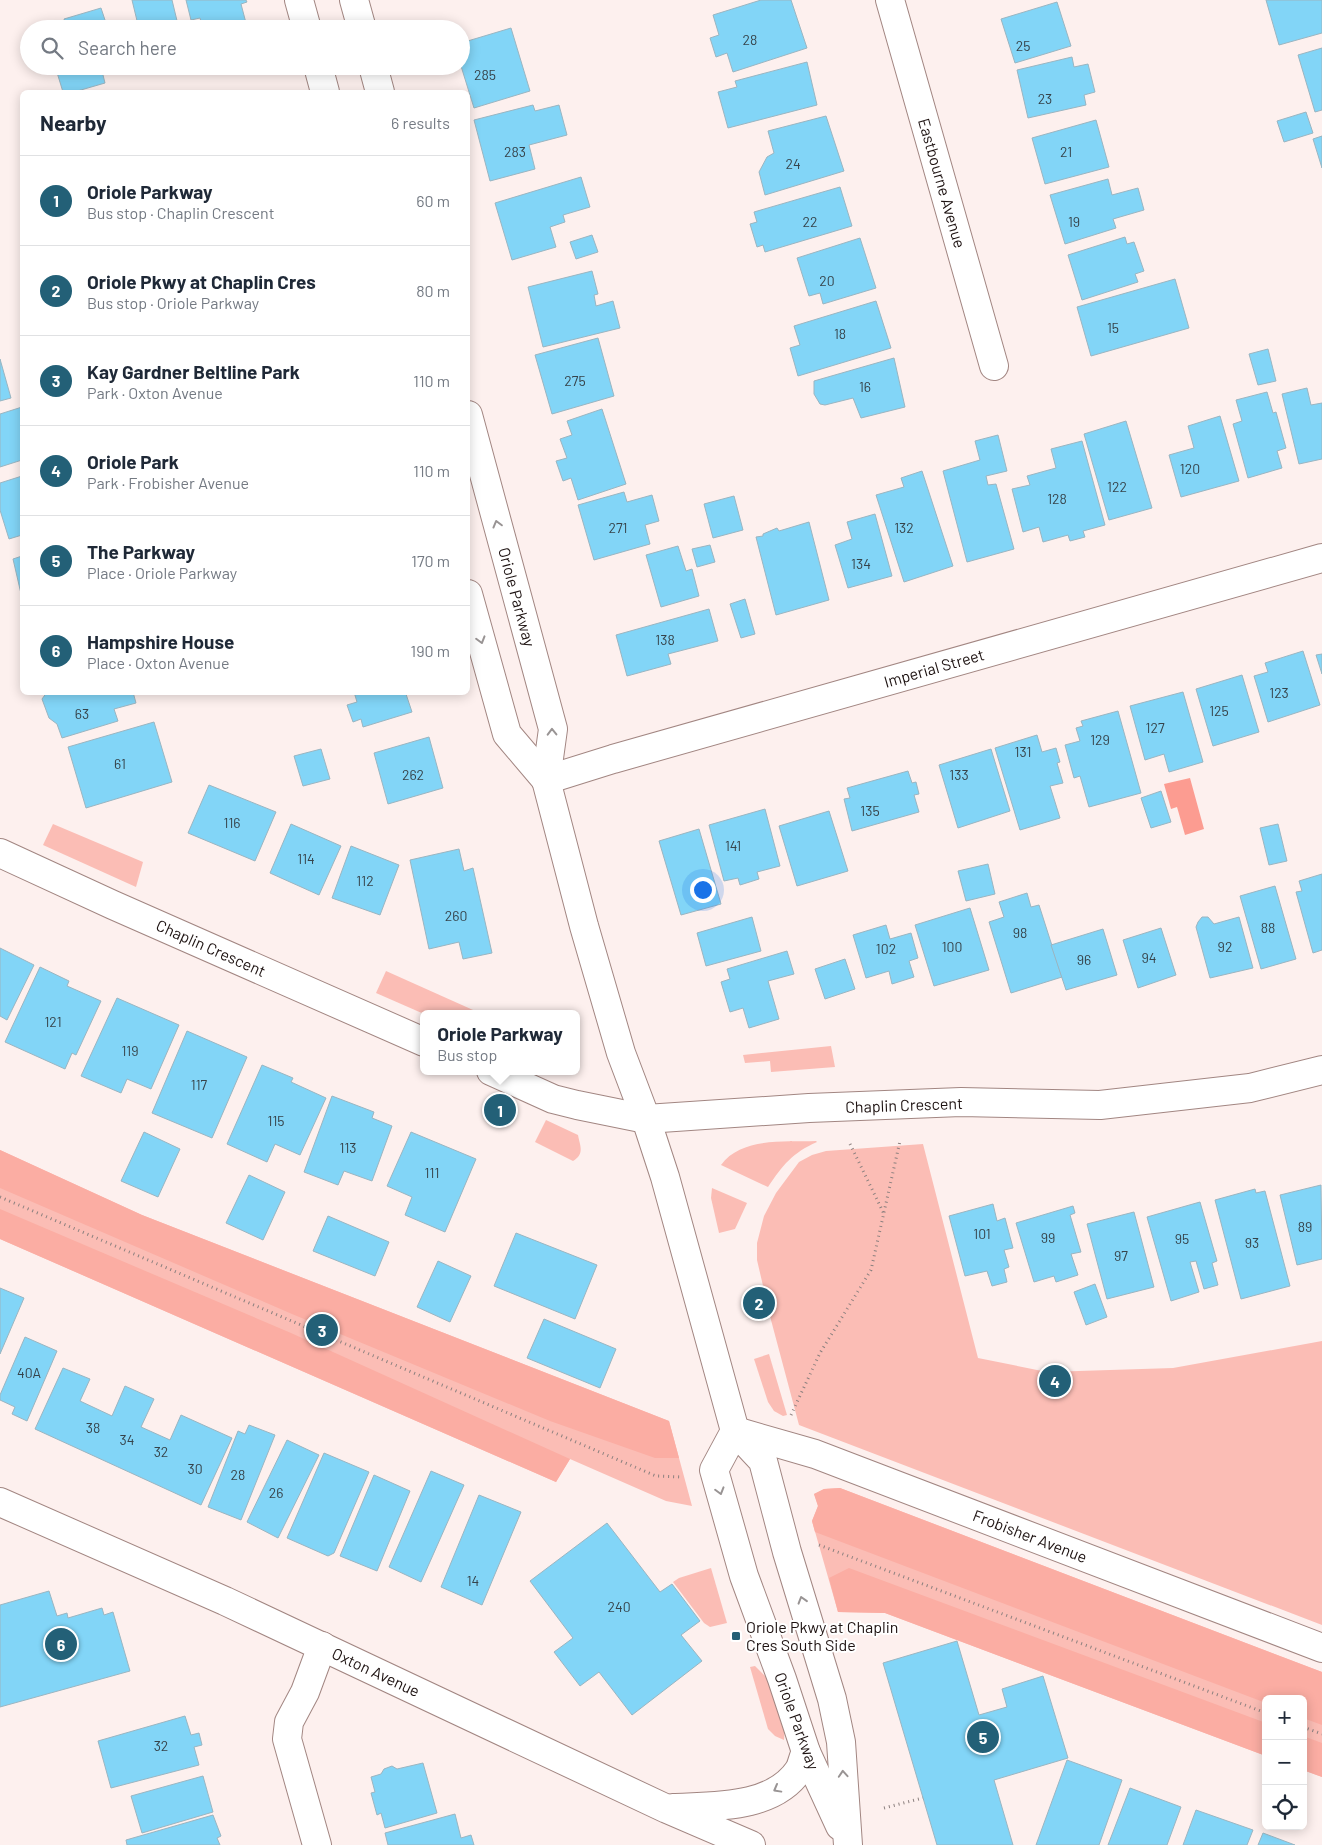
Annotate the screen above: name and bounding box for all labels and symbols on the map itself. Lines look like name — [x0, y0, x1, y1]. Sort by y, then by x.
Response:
house number: 28 — [743, 31, 757, 48]
house number: 25 — [1016, 37, 1030, 54]
house number: 285 — [474, 66, 496, 83]
house number: 23 — [1038, 90, 1052, 107]
street label: Eastbourne Avenue — [915, 116, 970, 250]
house number: 283 — [504, 143, 526, 160]
house number: 21 — [1060, 143, 1072, 160]
house number: 24 — [785, 155, 801, 172]
house number: 22 — [802, 213, 818, 230]
house number: 19 — [1068, 213, 1080, 230]
house number: 20 — [819, 272, 835, 289]
house number: 15 — [1107, 319, 1119, 336]
house number: 18 — [834, 325, 846, 342]
house number: 275 — [564, 372, 586, 389]
house number: 16 — [859, 378, 871, 395]
house number: 120 — [1180, 460, 1200, 477]
house number: 122 — [1107, 478, 1127, 495]
house number: 128 — [1047, 490, 1067, 507]
house number: 271 — [608, 519, 628, 536]
house number: 132 — [894, 519, 914, 536]
one-way arrow — [493, 521, 503, 529]
street label: Oriole Parkway — [495, 545, 540, 649]
house number: 134 — [851, 555, 871, 572]
house number: 138 — [655, 631, 675, 648]
one-way arrow — [475, 636, 485, 644]
street label: Imperial Street — [882, 644, 986, 691]
house number: 123 — [1269, 684, 1289, 701]
house number: 125 — [1209, 702, 1229, 719]
house number: 63 — [75, 705, 89, 722]
house number: 127 — [1145, 719, 1165, 736]
one-way arrow — [547, 727, 557, 735]
house number: 129 — [1090, 731, 1110, 748]
house number: 131 — [1015, 743, 1031, 760]
house number: 61 — [114, 755, 126, 772]
house number: 262 — [402, 766, 424, 783]
house number: 133 — [949, 766, 969, 783]
house number: 135 — [860, 802, 880, 819]
house number: 116 — [223, 814, 241, 831]
house number: 141 — [725, 837, 741, 854]
house number: 114 — [297, 850, 315, 867]
house number: 112 — [356, 872, 374, 889]
your location — [690, 877, 716, 903]
house number: 260 — [445, 907, 467, 924]
street label: Chaplin Crescent — [154, 915, 269, 980]
house number: 88 — [1261, 919, 1275, 936]
house number: 98 — [1013, 924, 1027, 941]
house number: 100 — [942, 938, 962, 955]
house number: 92 — [1218, 938, 1232, 955]
house number: 102 — [876, 940, 896, 957]
house number: 94 — [1141, 949, 1157, 966]
house number: 96 — [1077, 951, 1091, 968]
house number: 121 — [44, 1013, 62, 1030]
house number: 119 — [121, 1042, 139, 1059]
house number: 117 — [191, 1076, 208, 1093]
pin: 1 — [484, 1091, 516, 1129]
street label: Chaplin Crescent — [845, 1093, 963, 1116]
house number: 115 — [267, 1112, 285, 1129]
house number: 113 — [339, 1139, 357, 1156]
house number: 111 — [425, 1164, 439, 1181]
house number: 89 — [1298, 1218, 1312, 1235]
house number: 101 — [973, 1225, 991, 1242]
house number: 99 — [1041, 1229, 1055, 1246]
house number: 95 — [1175, 1230, 1189, 1247]
house number: 93 — [1245, 1234, 1259, 1251]
house number: 97 — [1114, 1247, 1128, 1264]
pin: 2 — [743, 1284, 775, 1322]
pin: 3 — [306, 1311, 338, 1349]
pin: 4 — [1039, 1362, 1071, 1400]
house number: 40A — [17, 1364, 42, 1381]
house number: 38 — [86, 1419, 100, 1436]
house number: 34 — [120, 1431, 134, 1448]
house number: 32 — [154, 1443, 168, 1460]
house number: 30 — [187, 1460, 203, 1477]
house number: 28 — [231, 1466, 245, 1483]
house number: 26 — [269, 1484, 283, 1501]
one-way arrow — [714, 1486, 725, 1495]
street label: Frobisher Avenue — [970, 1505, 1090, 1566]
house number: 14 — [467, 1572, 479, 1589]
one-way arrow — [797, 1596, 807, 1604]
house number: 240 — [607, 1598, 631, 1615]
place label: Oriole Pkwy at Chaplin Cres South Side — [746, 1617, 898, 1654]
pin: 6 — [45, 1625, 77, 1663]
marker: Oriole Pkwy at Chaplin Cres South Side — [730, 1630, 742, 1642]
street label: Oxton Avenue — [329, 1643, 423, 1700]
street label: Oriole Parkway — [771, 1670, 824, 1773]
pin: 5 — [967, 1718, 999, 1756]
house number: 32 — [154, 1737, 168, 1754]
one-way arrow — [837, 1770, 848, 1778]
one-way arrow — [773, 1783, 782, 1793]

